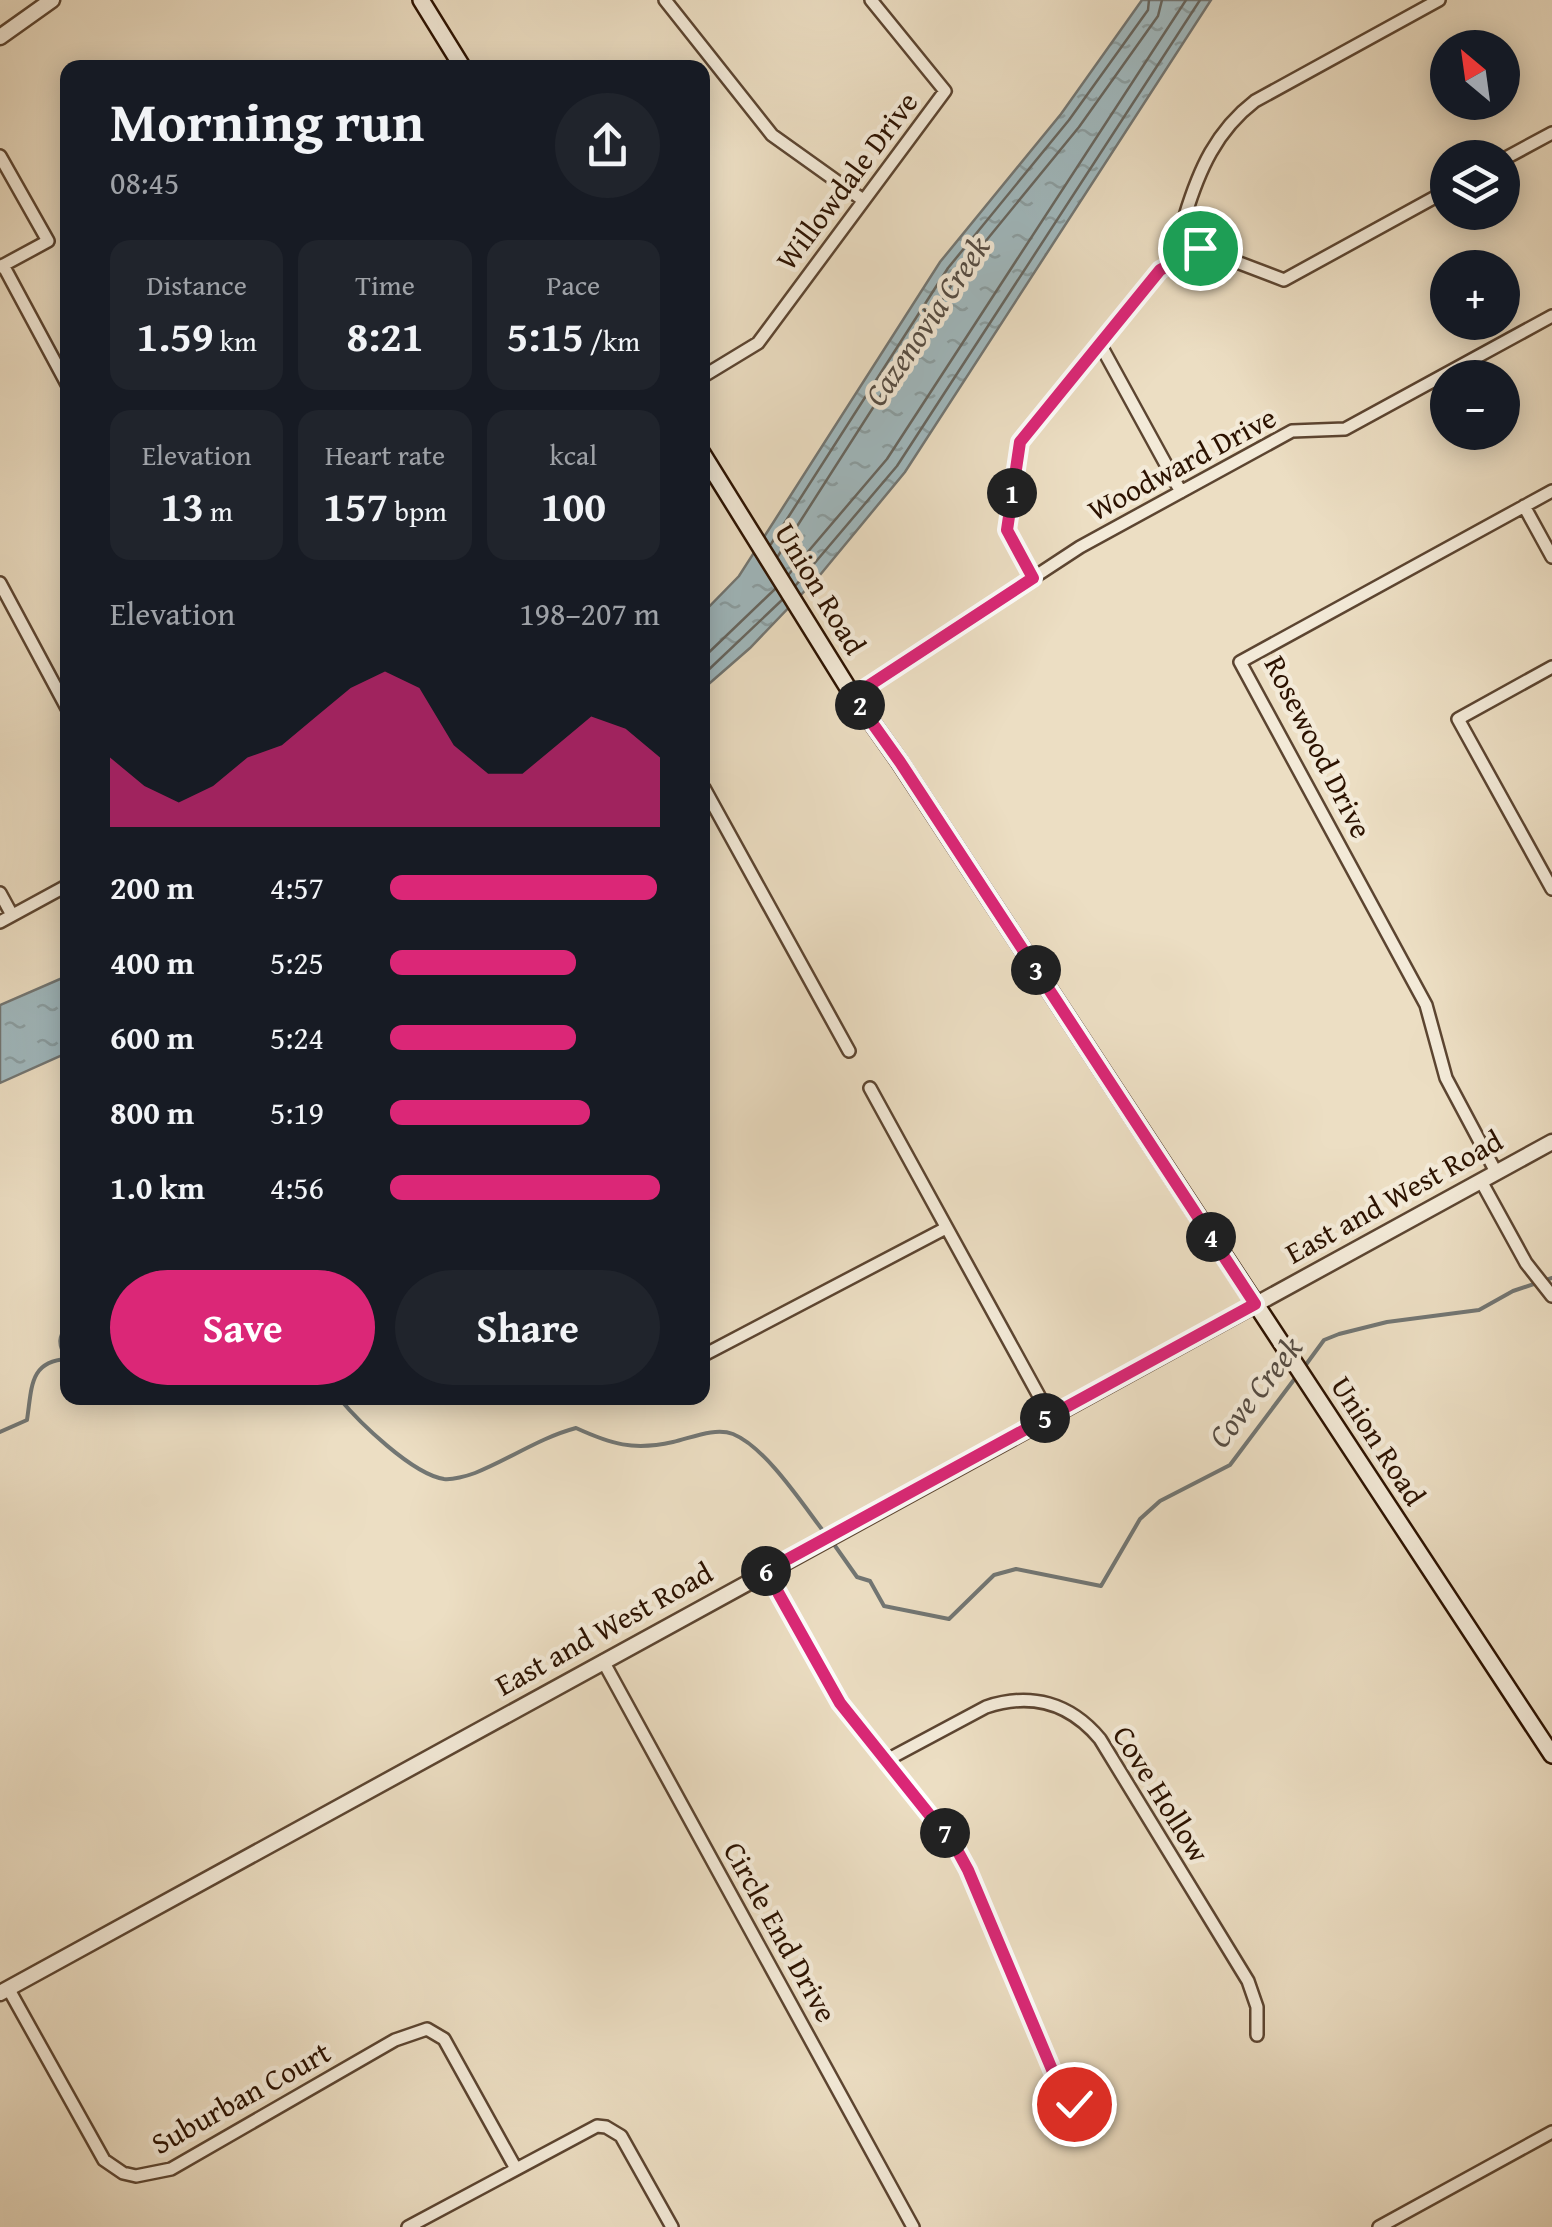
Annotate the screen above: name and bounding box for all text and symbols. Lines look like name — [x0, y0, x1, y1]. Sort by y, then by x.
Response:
north arrow — [1430, 30, 1520, 120]
map controls — [1430, 30, 1520, 450]
text: Morning run — [110, 81, 424, 161]
street label: Willowdale Drive — [764, 82, 928, 279]
button: share — [555, 93, 660, 198]
button: layers — [1430, 140, 1520, 230]
text: 08:45 — [110, 159, 179, 206]
pin — [1158, 206, 1243, 291]
icon: arrive — [1173, 221, 1228, 276]
water label: Cazenovia Creek — [852, 226, 1001, 415]
button: + — [1430, 250, 1520, 340]
text: Distance — [146, 264, 247, 305]
text: Time — [355, 264, 415, 305]
text: Pace — [546, 264, 600, 305]
text: 1.59 — [136, 305, 214, 366]
text: 8:21 — [346, 305, 424, 366]
text: 5:15 — [507, 305, 584, 366]
text: km — [214, 320, 257, 361]
text: /km — [584, 320, 640, 361]
button: − — [1430, 360, 1520, 450]
street label: Woodward Drive — [1079, 395, 1284, 531]
text: Elevation — [142, 434, 251, 475]
text: Heart rate — [325, 434, 445, 475]
text: kcal — [549, 434, 597, 475]
pin: 1 — [987, 468, 1037, 518]
text: 1 — [1005, 472, 1019, 513]
text: 13 — [160, 475, 204, 536]
text: 157 — [323, 475, 388, 536]
text: 100 — [541, 475, 606, 536]
text: m — [204, 490, 233, 531]
text: bpm — [388, 490, 447, 531]
street label: Union Road — [764, 514, 877, 663]
text: Elevation — [110, 590, 235, 637]
text: 198–207 m — [519, 590, 660, 637]
street label: Rosewood Drive — [1254, 647, 1384, 846]
pin: 2 — [835, 680, 885, 730]
text: 2 — [853, 684, 867, 725]
text: 200 m — [110, 864, 194, 911]
text: 4:57 — [270, 864, 324, 911]
text: 400 m — [110, 939, 194, 986]
text: 5:25 — [270, 939, 324, 986]
pin: 3 — [1011, 945, 1061, 995]
text: 3 — [1029, 949, 1043, 990]
text: 600 m — [110, 1014, 194, 1061]
text: 5:24 — [270, 1014, 324, 1061]
text: 800 m — [110, 1089, 194, 1136]
text: 5:19 — [270, 1089, 324, 1136]
street label: East and West Road — [1277, 1118, 1510, 1274]
text: 1.0 km — [110, 1164, 205, 1211]
text: 4:56 — [270, 1164, 324, 1211]
pin: 4 — [1186, 1212, 1236, 1262]
text: 4 — [1204, 1216, 1218, 1257]
button: Save — [110, 1270, 375, 1385]
button: Share — [395, 1270, 660, 1385]
water label: Cove Creek — [1196, 1326, 1313, 1457]
street label: Union Road — [1320, 1367, 1437, 1514]
pin: 5 — [1020, 1393, 1070, 1443]
text: 5 — [1038, 1397, 1052, 1438]
pin: 6 — [741, 1546, 791, 1596]
street label: East and West Road — [487, 1550, 720, 1706]
text: 6 — [759, 1550, 773, 1591]
street label: Cove Hollow — [1102, 1716, 1222, 1871]
pin: 7 — [920, 1808, 970, 1858]
text: 7 — [938, 1812, 952, 1853]
street label: Circle End Drive — [713, 1833, 849, 2030]
street label: Suburban Court — [143, 2029, 339, 2165]
pin — [1032, 2062, 1117, 2147]
icon: check — [1047, 2077, 1102, 2132]

